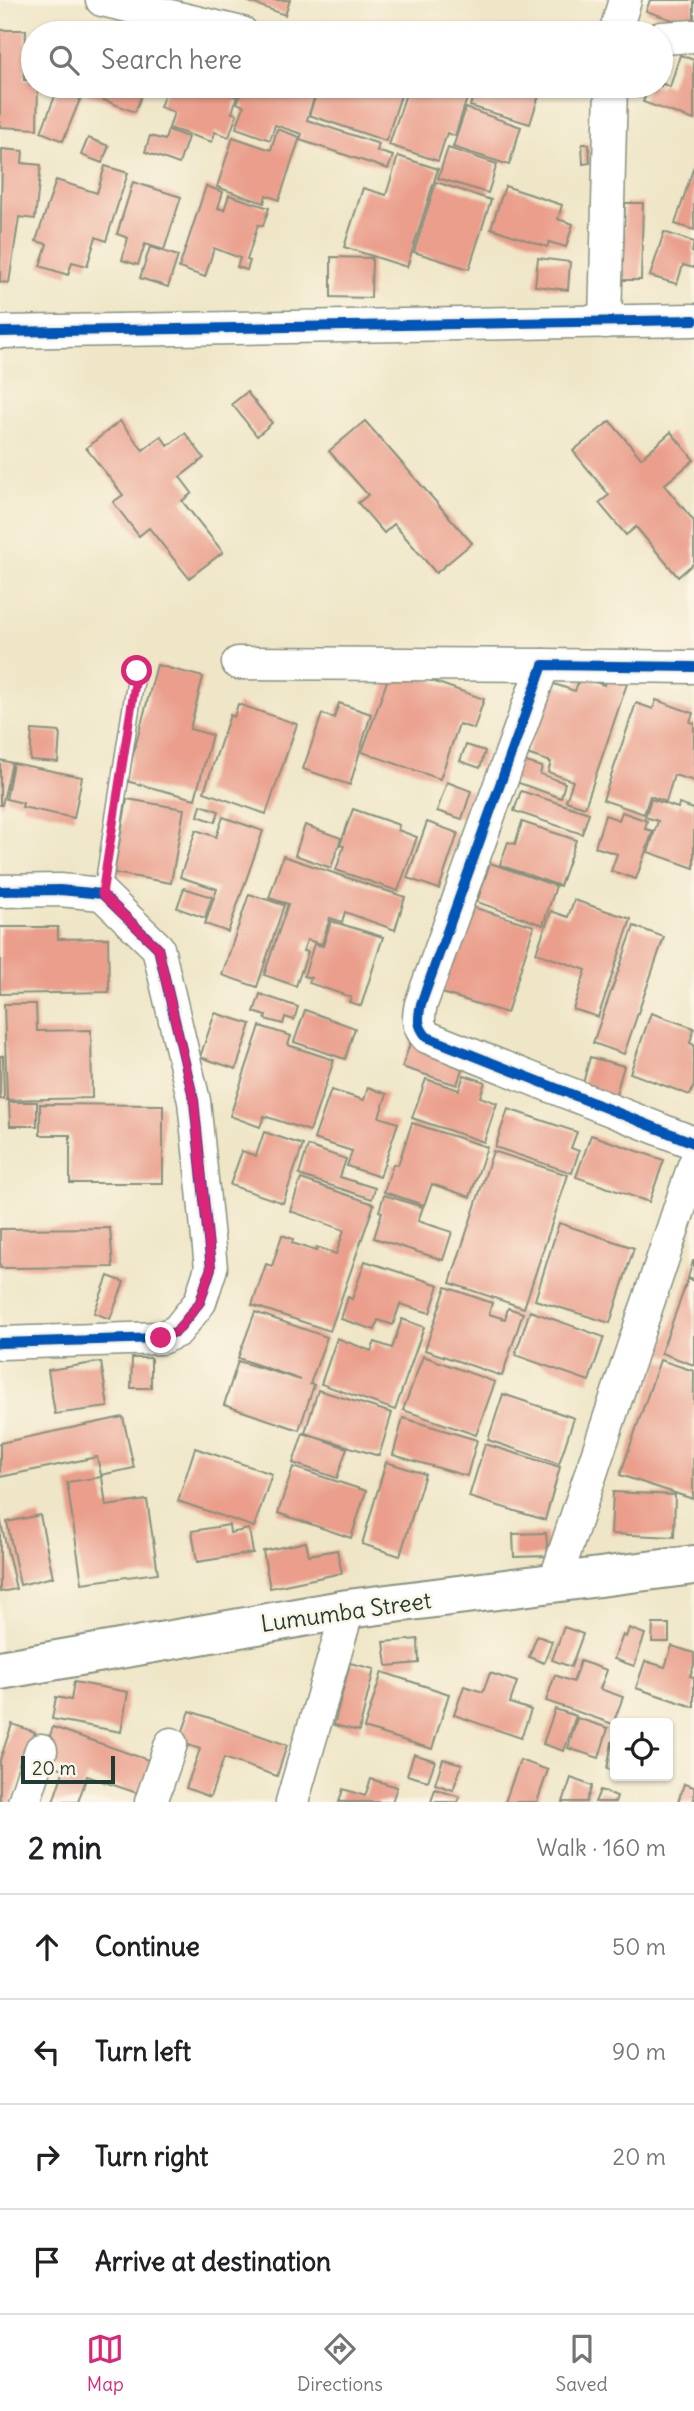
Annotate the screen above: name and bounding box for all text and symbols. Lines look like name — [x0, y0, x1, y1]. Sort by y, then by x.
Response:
search box — [21, 21, 673, 98]
icon: search — [45, 41, 83, 79]
text: Search here — [101, 43, 242, 76]
route start — [121, 655, 152, 686]
route end — [145, 1322, 176, 1353]
street label: Lumumba Street — [259, 1585, 433, 1638]
map controls — [610, 1718, 673, 1781]
button: locate — [610, 1718, 673, 1781]
scale bar — [21, 1753, 116, 1785]
text: 20 m — [32, 1756, 76, 1780]
text: 2 min — [28, 1829, 102, 1867]
text: Walk · 160 m — [537, 1833, 666, 1862]
icon: ahead — [28, 1928, 66, 1966]
text: Continue — [95, 1930, 200, 1963]
text: 50 m — [612, 1932, 666, 1961]
icon: left — [28, 2033, 66, 2071]
text: Turn left — [95, 2035, 191, 2068]
text: 90 m — [612, 2037, 666, 2066]
icon: right — [28, 2138, 66, 2176]
text: Turn right — [95, 2140, 208, 2173]
text: 20 m — [613, 2142, 666, 2171]
icon: arrive — [28, 2243, 66, 2281]
text: Arrive at destination — [95, 2245, 331, 2278]
tab: Map — [86, 2330, 124, 2396]
tab: Directions — [297, 2330, 383, 2396]
tab: Saved — [556, 2330, 608, 2396]

